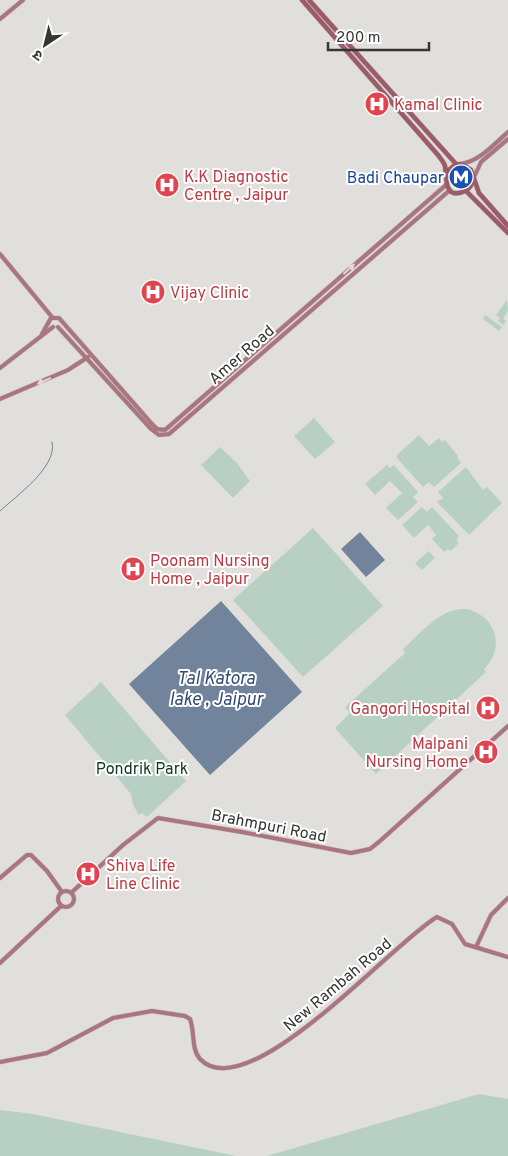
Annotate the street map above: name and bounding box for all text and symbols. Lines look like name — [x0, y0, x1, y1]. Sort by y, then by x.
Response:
north arrow — [20, 20, 70, 70]
scale bar — [328, 20, 429, 52]
text: 200 m — [336, 29, 381, 48]
text: उ — [30, 45, 47, 64]
hospital icon: Kamal Clinic — [364, 91, 390, 117]
place label: Kamal Clinic — [394, 96, 483, 116]
metro station icon: Badi Chaupar — [448, 164, 474, 190]
place label: K.K Diagnostic Centre , Jaipur — [184, 168, 289, 206]
place label: Badi Chaupar — [347, 169, 444, 189]
hospital icon: K.K Diagnostic Centre , Jaipur — [154, 172, 180, 198]
one-way arrow — [342, 263, 354, 275]
hospital icon: Vijay Clinic — [140, 279, 166, 305]
place label: Vijay Clinic — [170, 284, 249, 304]
street label: Amer Road — [205, 322, 279, 389]
one-way arrow — [37, 377, 51, 385]
place label: Poonam Nursing Home , Jaipur — [150, 552, 270, 590]
hospital icon: Poonam Nursing Home , Jaipur — [120, 556, 146, 582]
water label: Tal Katora lake , Jaipur — [169, 668, 265, 712]
hospital icon: Gangori Hospital — [475, 695, 501, 721]
place label: Gangori Hospital — [350, 700, 470, 720]
place label: Malpani Nursing Home — [365, 735, 468, 773]
hospital icon: Malpani Nursing Home — [473, 739, 499, 765]
park label: Pondrik Park — [96, 760, 188, 780]
street label: Brahmpuri Road — [209, 806, 328, 848]
place label: Shiva Life Line Clinic — [106, 857, 180, 895]
hospital icon: Shiva Life Line Clinic — [75, 861, 101, 887]
street label: New Rambah Road — [280, 934, 396, 1037]

